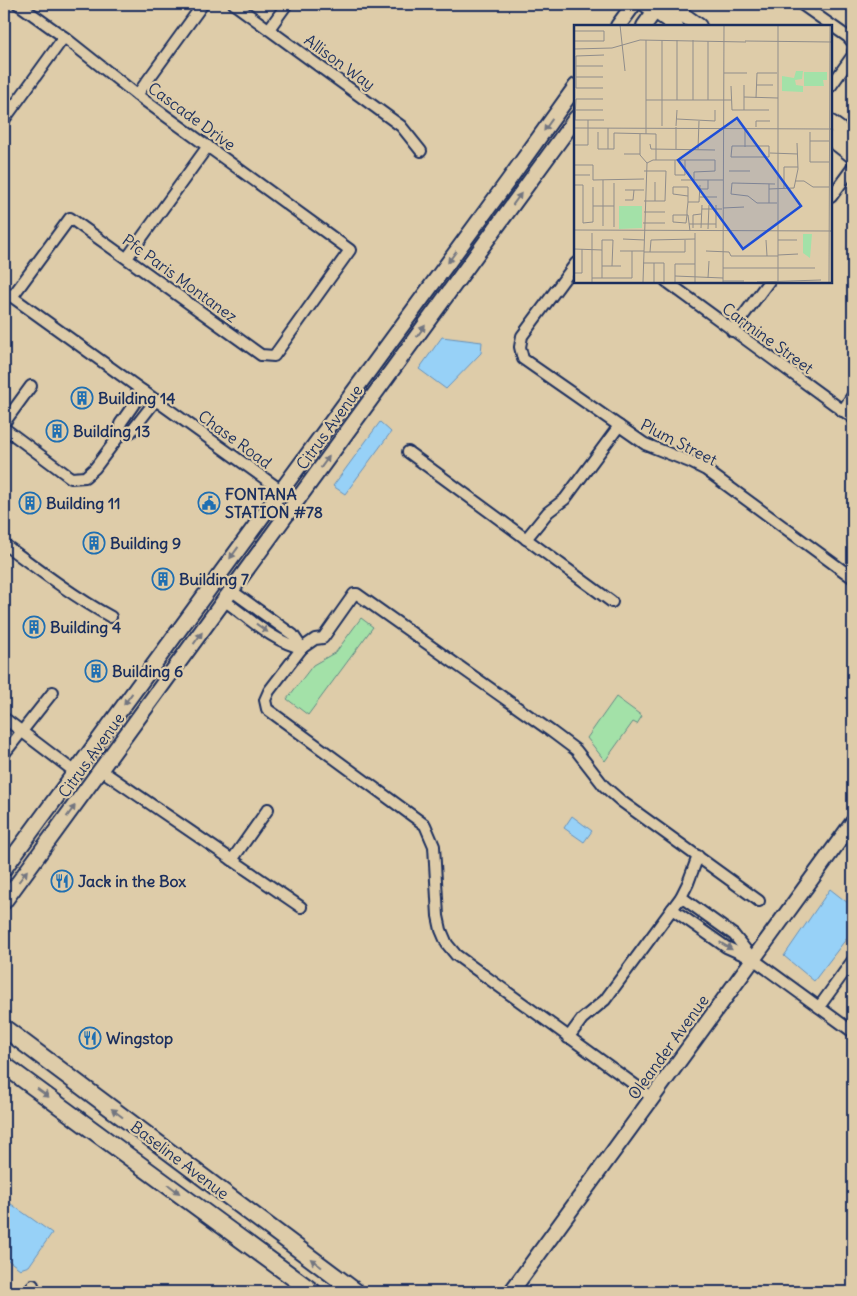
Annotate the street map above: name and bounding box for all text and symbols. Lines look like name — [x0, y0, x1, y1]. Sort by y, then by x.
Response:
inset map — [574, 25, 832, 282]
street label: Allison Way — [301, 30, 379, 94]
street label: Cascade Drive — [144, 77, 240, 155]
one-way arrow — [543, 119, 553, 132]
one-way arrow — [511, 193, 522, 206]
street label: Pfc Paris Montanez — [119, 230, 242, 327]
one-way arrow — [447, 250, 457, 264]
street label: Carmine Street — [718, 298, 818, 378]
one-way arrow — [416, 324, 426, 337]
street label: Citrus Avenue — [291, 381, 367, 473]
building icon: Building 14 — [70, 386, 94, 410]
place label: Building 14 — [98, 388, 176, 409]
street label: Chase Road — [194, 406, 276, 472]
street label: Plum Street — [637, 414, 721, 470]
building icon: Building 13 — [45, 419, 69, 443]
place label: Building 13 — [73, 421, 150, 442]
one-way arrow — [320, 455, 330, 469]
place label: FONTANA STATION #78 — [225, 484, 323, 522]
building icon: Building 11 — [18, 491, 42, 515]
public building icon: FONTANA STATION #78 — [197, 491, 221, 515]
place label: Building 11 — [46, 493, 121, 514]
building icon: Building 9 — [82, 531, 106, 555]
place label: Building 9 — [110, 533, 181, 554]
one-way arrow — [229, 546, 239, 560]
building icon: Building 7 — [151, 567, 175, 591]
place label: Building 7 — [179, 569, 249, 590]
building icon: Building 4 — [22, 615, 46, 639]
place label: Building 4 — [50, 617, 121, 638]
one-way arrow — [255, 622, 268, 633]
one-way arrow — [193, 631, 203, 645]
building icon: Building 6 — [84, 659, 108, 683]
place label: Building 6 — [112, 661, 183, 682]
one-way arrow — [123, 692, 133, 706]
street label: Citrus Avenue — [53, 709, 129, 801]
one-way arrow — [66, 804, 76, 818]
one-way arrow — [18, 869, 28, 883]
restaurant icon: Jack in the Box — [50, 869, 74, 893]
place label: Jack in the Box — [78, 871, 186, 891]
one-way arrow — [719, 942, 732, 951]
street label: Oleander Avenue — [623, 991, 713, 1103]
restaurant icon: Wingstop — [78, 1026, 102, 1050]
place label: Wingstop — [106, 1028, 173, 1049]
one-way arrow — [36, 1088, 50, 1098]
one-way arrow — [110, 1108, 124, 1118]
street label: Baseline Avenue — [127, 1116, 233, 1204]
one-way arrow — [167, 1184, 181, 1194]
one-way arrow — [309, 1258, 323, 1268]

